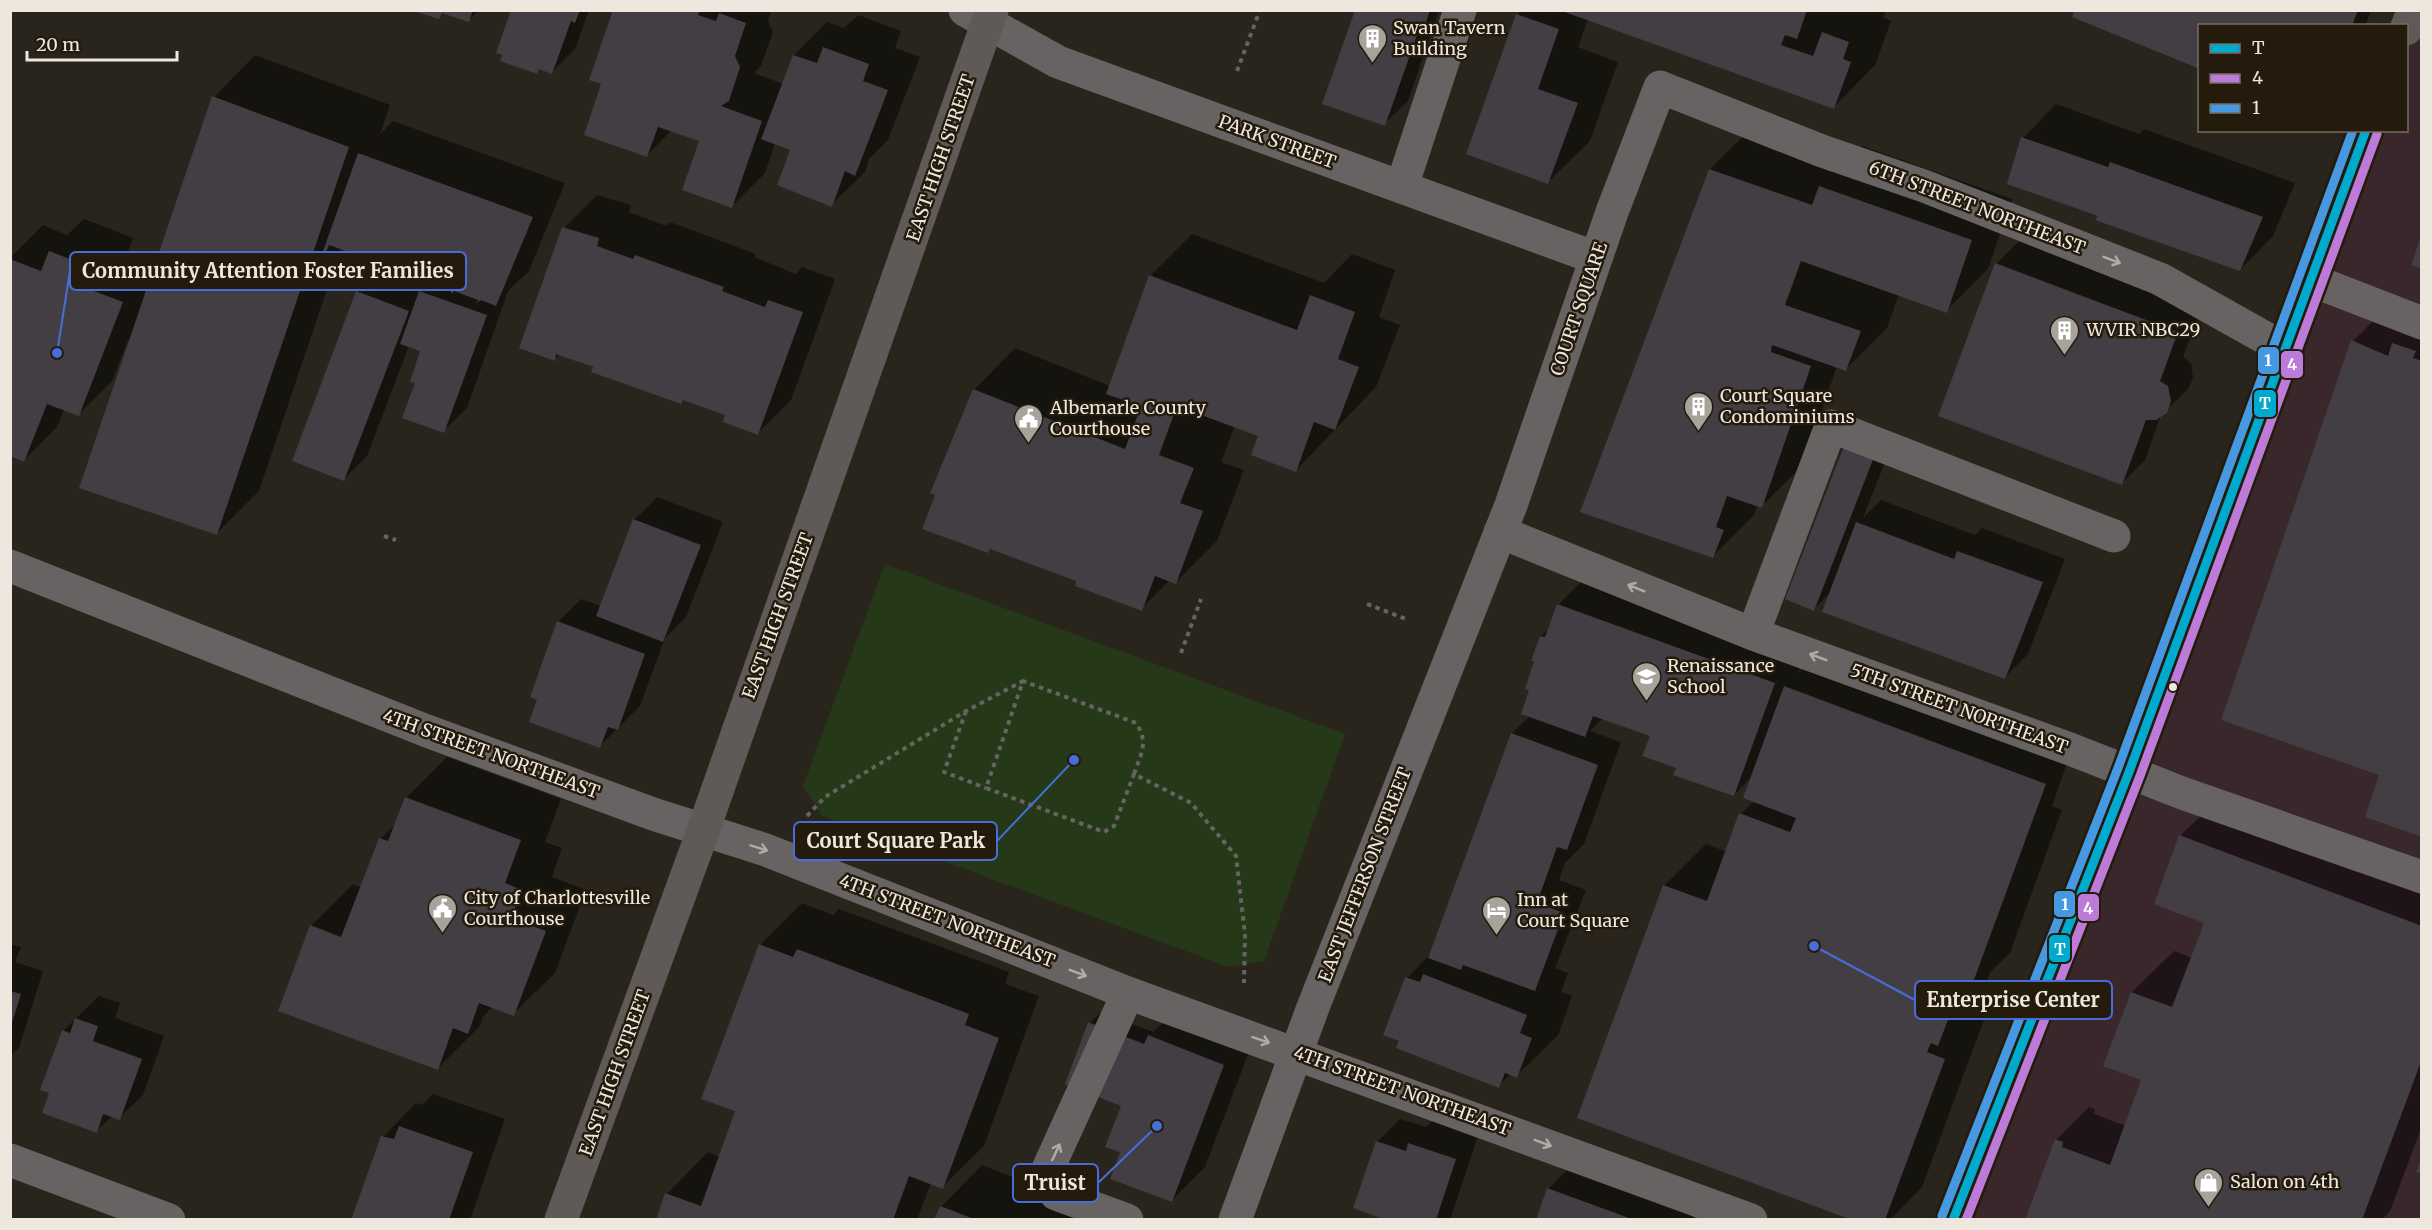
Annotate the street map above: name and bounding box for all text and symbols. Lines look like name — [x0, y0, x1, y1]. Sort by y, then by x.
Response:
place label: Swan Tavern Building — [1393, 16, 1506, 60]
building icon: Swan Tavern Building — [1356, 22, 1388, 64]
scale bar — [27, 24, 177, 62]
legend — [2198, 24, 2408, 132]
text: 20 m — [36, 33, 80, 56]
text: T — [2252, 36, 2265, 59]
text: 4 — [2252, 66, 2263, 89]
street label: EAST HIGH STREET — [901, 71, 980, 244]
text: 1 — [2252, 96, 2260, 119]
street label: PARK STREET — [1215, 110, 1340, 174]
street label: 6TH STREET NORTHEAST — [1866, 156, 2089, 260]
street label: COURT SQUARE — [1545, 238, 1612, 379]
callout: Community Attention Foster Families — [70, 252, 466, 290]
one-way arrow — [2103, 255, 2121, 266]
text: Community Attention Foster Families — [82, 258, 454, 283]
building icon: WVIR NBC29 — [2049, 314, 2081, 356]
place label: WVIR NBC29 — [2085, 318, 2200, 341]
line badge: 1 — [2257, 346, 2280, 375]
text: 1 — [2264, 350, 2272, 370]
line badge: 4 — [2280, 350, 2304, 379]
text: 4 — [2287, 354, 2297, 374]
place label: Court Square Condominiums — [1720, 384, 1855, 428]
line badge: T — [2253, 389, 2277, 418]
building icon: Court Square Condominiums — [1683, 390, 1715, 432]
text: T — [2259, 393, 2271, 413]
place label: Albemarle County Courthouse — [1049, 396, 1206, 440]
public building icon: Albemarle County Courthouse — [1013, 402, 1045, 444]
street label: EAST HIGH STREET — [737, 529, 818, 702]
one-way arrow — [1627, 581, 1645, 592]
one-way arrow — [1809, 651, 1828, 662]
place label: Renaissance School — [1667, 654, 1774, 698]
street label: 5TH STREET NORTHEAST — [1847, 658, 2072, 759]
school or university icon: Renaissance School — [1630, 660, 1662, 702]
unlabelled marker — [2167, 681, 2179, 693]
street label: 4TH STREET NORTHEAST — [379, 703, 603, 804]
street label: EAST JEFFERSON STREET — [1313, 764, 1416, 985]
callout: Court Square Park — [794, 822, 997, 860]
text: Court Square Park — [807, 828, 985, 853]
one-way arrow — [749, 843, 768, 854]
street label: 4TH STREET NORTHEAST — [836, 869, 1059, 973]
place label: City of Charlottesville Courthouse — [464, 886, 650, 930]
place label: Inn at Court Square — [1517, 888, 1629, 932]
line badge: 1 — [2053, 890, 2076, 918]
public building icon: City of Charlottesville Courthouse — [427, 892, 459, 934]
line badge: 4 — [2077, 893, 2100, 922]
hotel icon: Inn at Court Square — [1480, 894, 1512, 936]
text: 1 — [2061, 894, 2069, 914]
text: 4 — [2083, 898, 2093, 918]
line badge: T — [2048, 934, 2071, 963]
text: T — [2054, 939, 2066, 959]
one-way arrow — [1068, 968, 1086, 979]
callout: Enterprise Center — [1915, 981, 2112, 1019]
street label: EAST HIGH STREET — [574, 986, 655, 1159]
text: Enterprise Center — [1926, 987, 2100, 1012]
one-way arrow — [1251, 1035, 1270, 1046]
street label: 4TH STREET NORTHEAST — [1290, 1040, 1514, 1141]
one-way arrow — [1533, 1138, 1551, 1149]
one-way arrow — [1050, 1143, 1062, 1161]
callout: Truist — [1013, 1164, 1098, 1202]
shop icon: Salon on 4th — [2193, 1166, 2225, 1208]
text: Truist — [1024, 1170, 1086, 1195]
place label: Salon on 4th — [2230, 1170, 2339, 1193]

